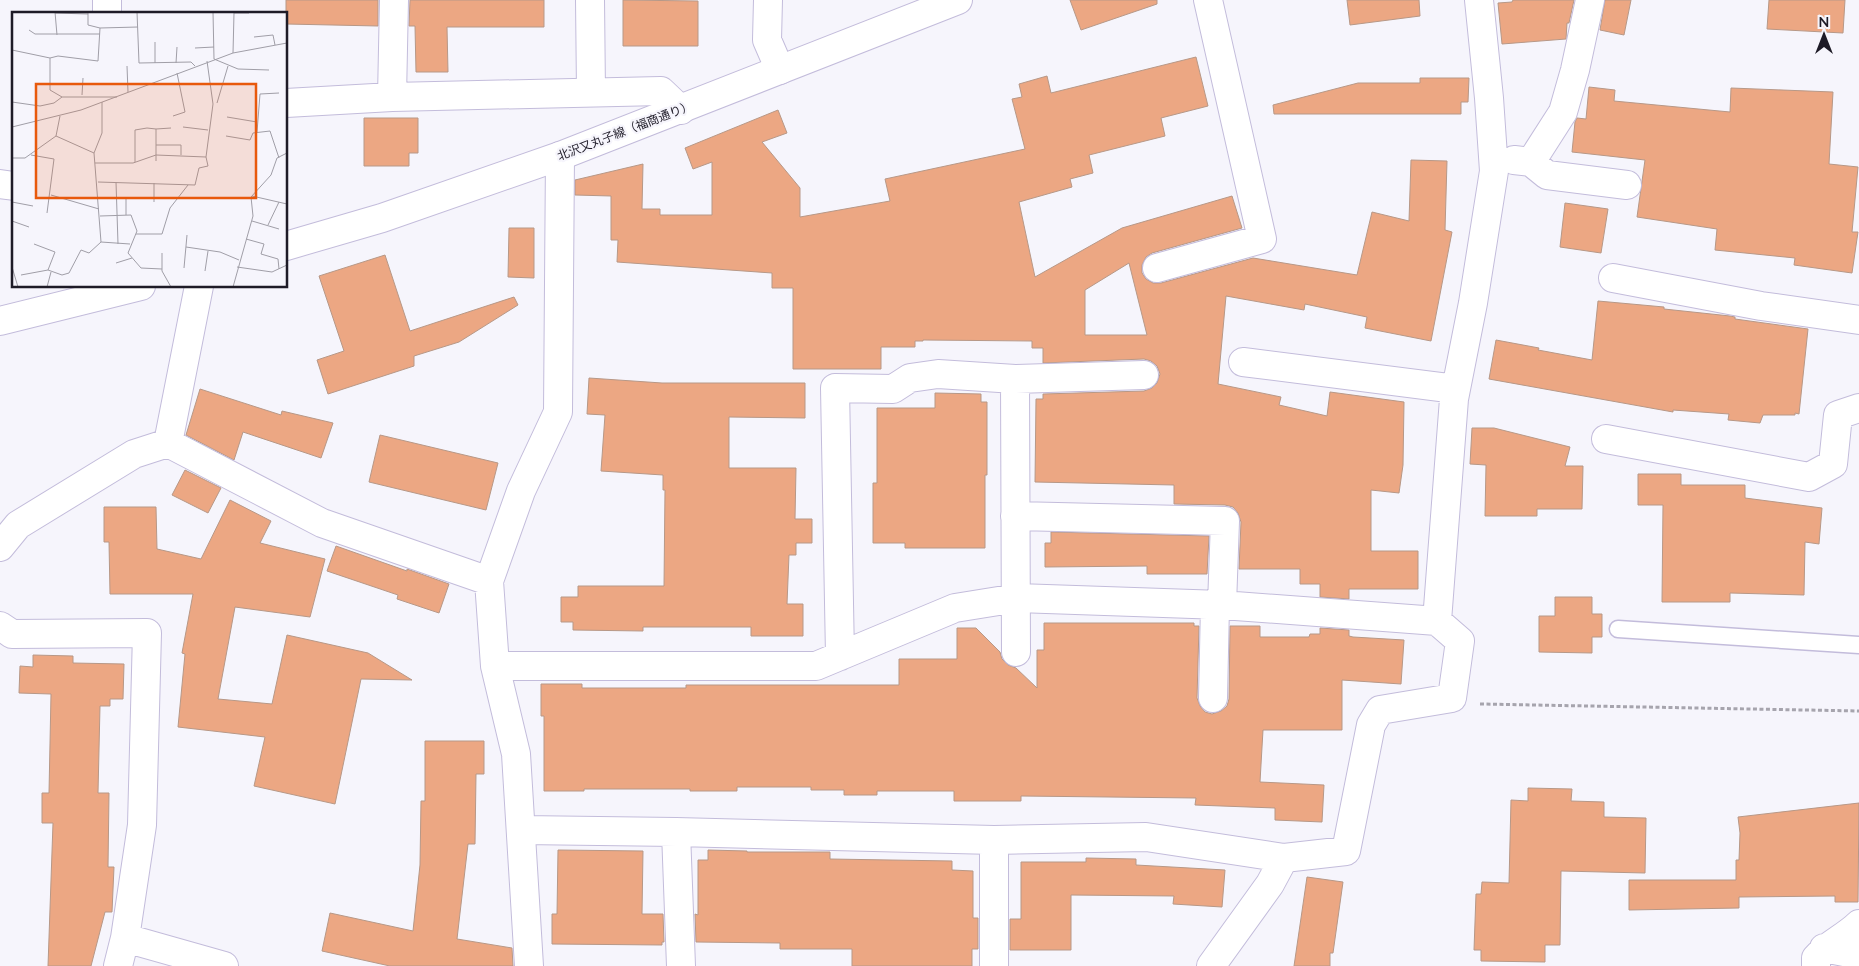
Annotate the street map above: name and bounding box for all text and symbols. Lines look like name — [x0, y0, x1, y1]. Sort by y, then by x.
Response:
north arrow — [1799, 10, 1849, 60]
inset map — [12, 12, 288, 288]
text: N — [1819, 13, 1829, 30]
street label: 北沢又丸子線（福商通り） — [555, 98, 695, 163]

